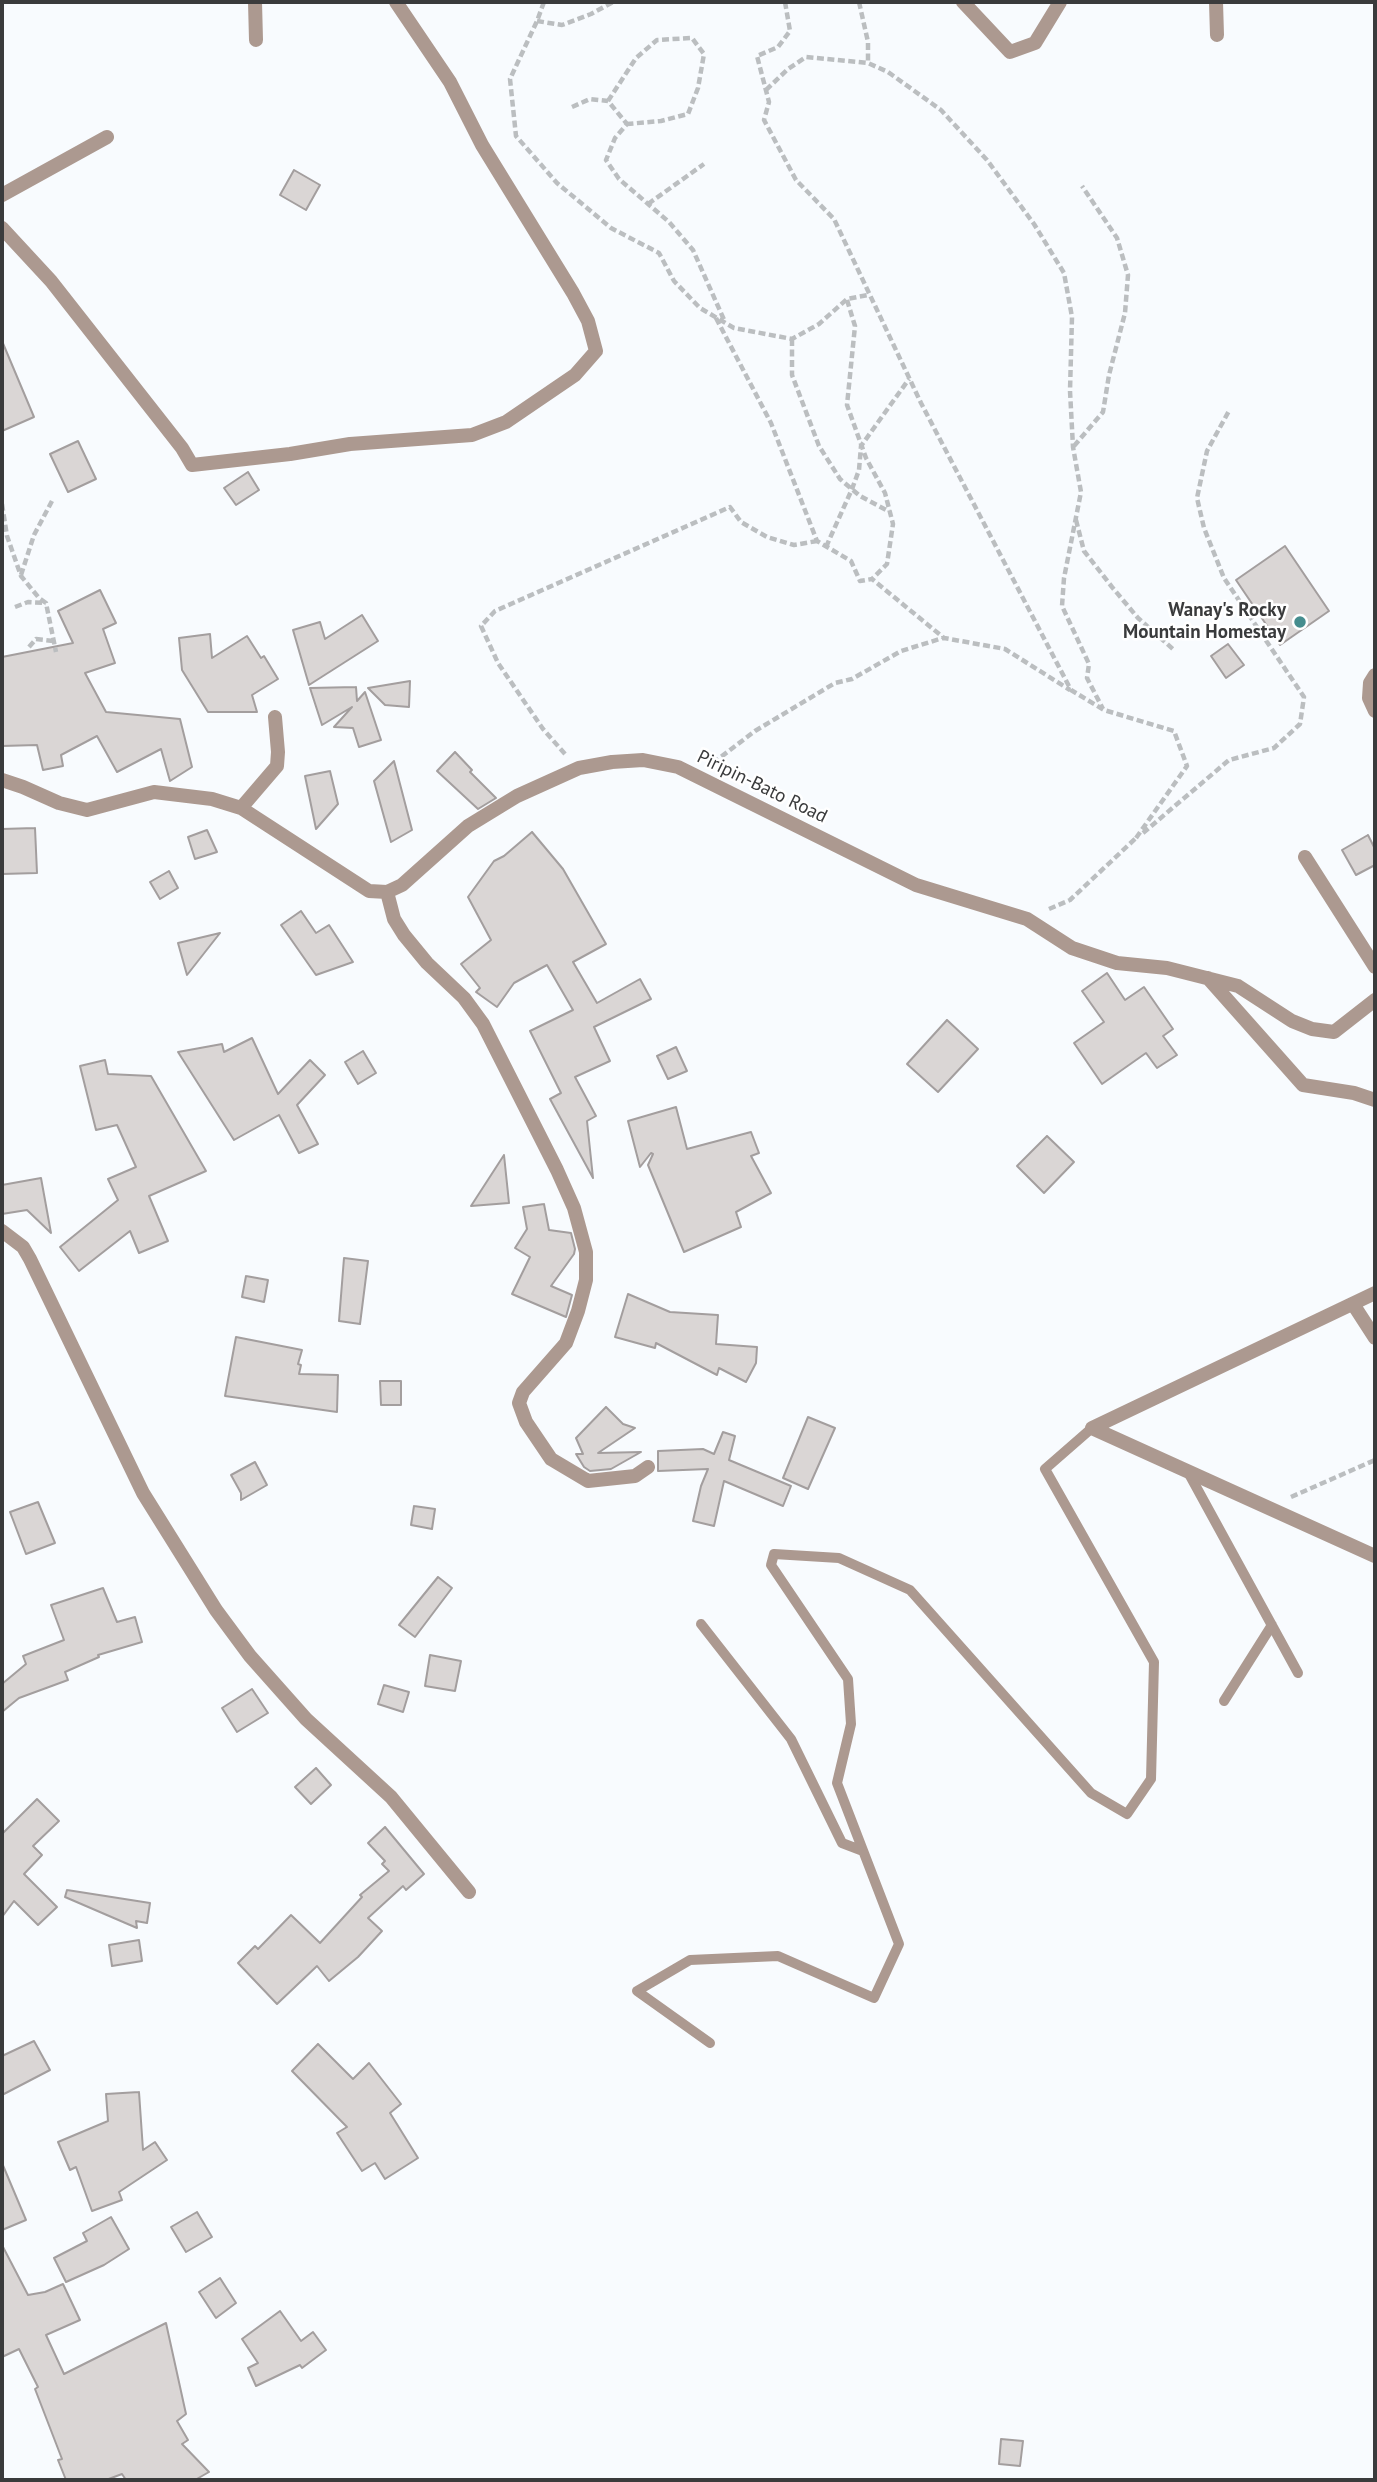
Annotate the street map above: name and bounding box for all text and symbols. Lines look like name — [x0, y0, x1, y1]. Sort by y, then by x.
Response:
place label: Wanay's Rocky Mountain Homestay — [1123, 600, 1286, 644]
marker: Wanay's Rocky Mountain Homestay — [1292, 614, 1308, 630]
street label: Piripin-Bato Road — [693, 746, 831, 828]

